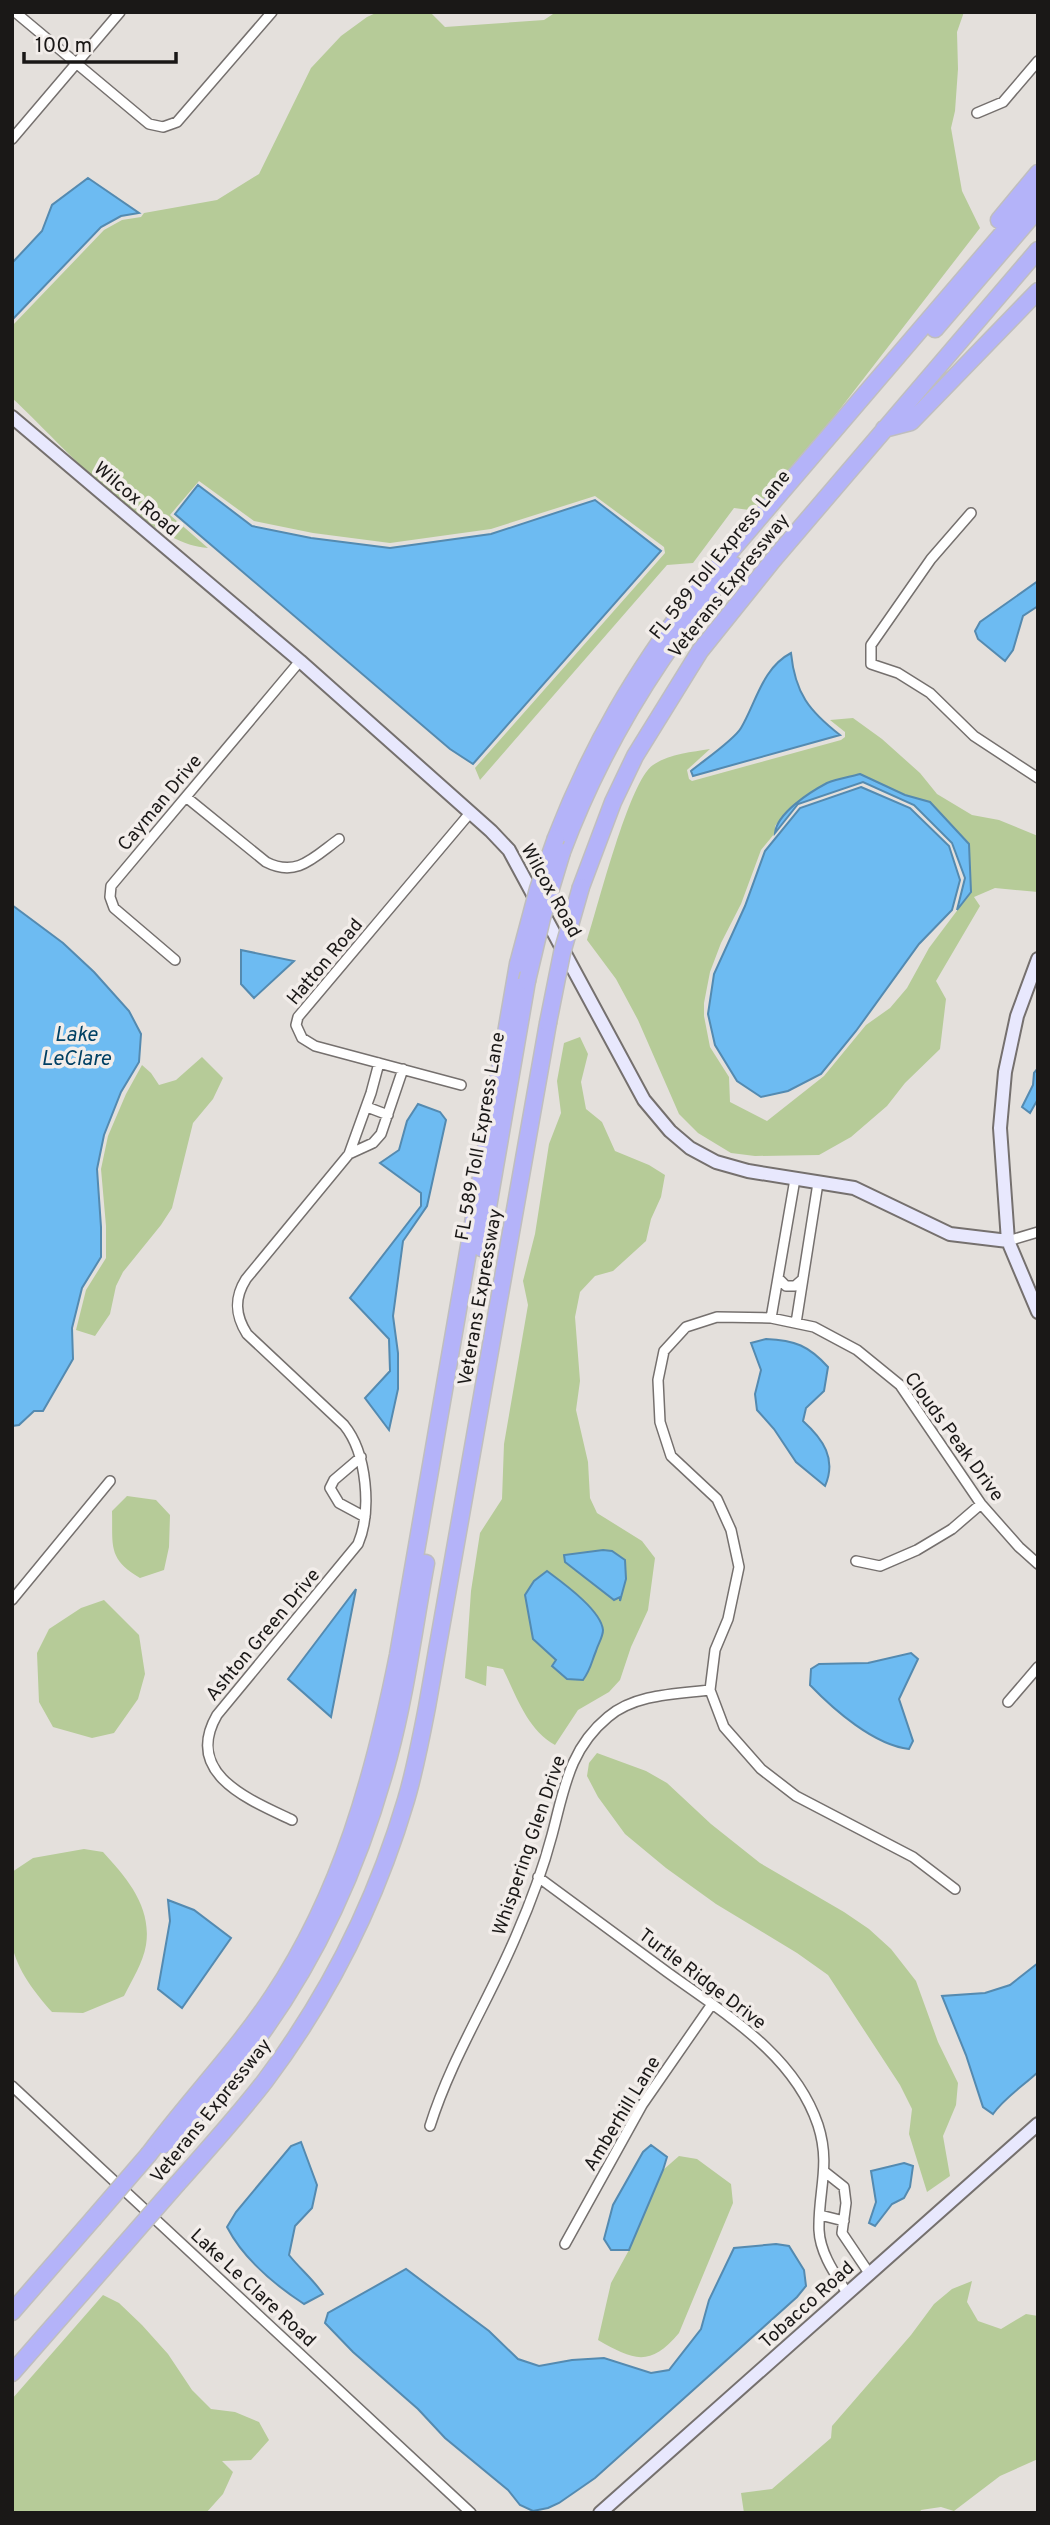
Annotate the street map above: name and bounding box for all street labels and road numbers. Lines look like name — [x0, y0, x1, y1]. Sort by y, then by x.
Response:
street label: Wilcox Road — [88, 457, 183, 542]
street label: FL 589 Toll Express Lane — [645, 466, 796, 645]
street label: Veterans Expressway — [664, 509, 795, 663]
street label: Cayman Drive — [113, 750, 208, 857]
street label: Wilcox Road — [515, 840, 586, 942]
street label: Hatton Road — [282, 914, 369, 1011]
street label: FL 589 Toll Express Lane — [451, 1030, 511, 1242]
street label: Veterans Expressway — [454, 1207, 508, 1388]
street label: Clouds Peak Drive — [898, 1368, 1008, 1507]
street label: Ashton Green Drive — [201, 1564, 326, 1707]
street label: Whispering Glen Drive — [488, 1753, 572, 1939]
street label: Turtle Ridge Drive — [633, 1924, 770, 2035]
street label: Veterans Expressway — [146, 2034, 277, 2188]
street label: Amberhill Lane — [579, 2052, 666, 2176]
street label: Lake Le Clare Road — [185, 2224, 321, 2353]
street label: Tobacco Road — [755, 2257, 860, 2354]

